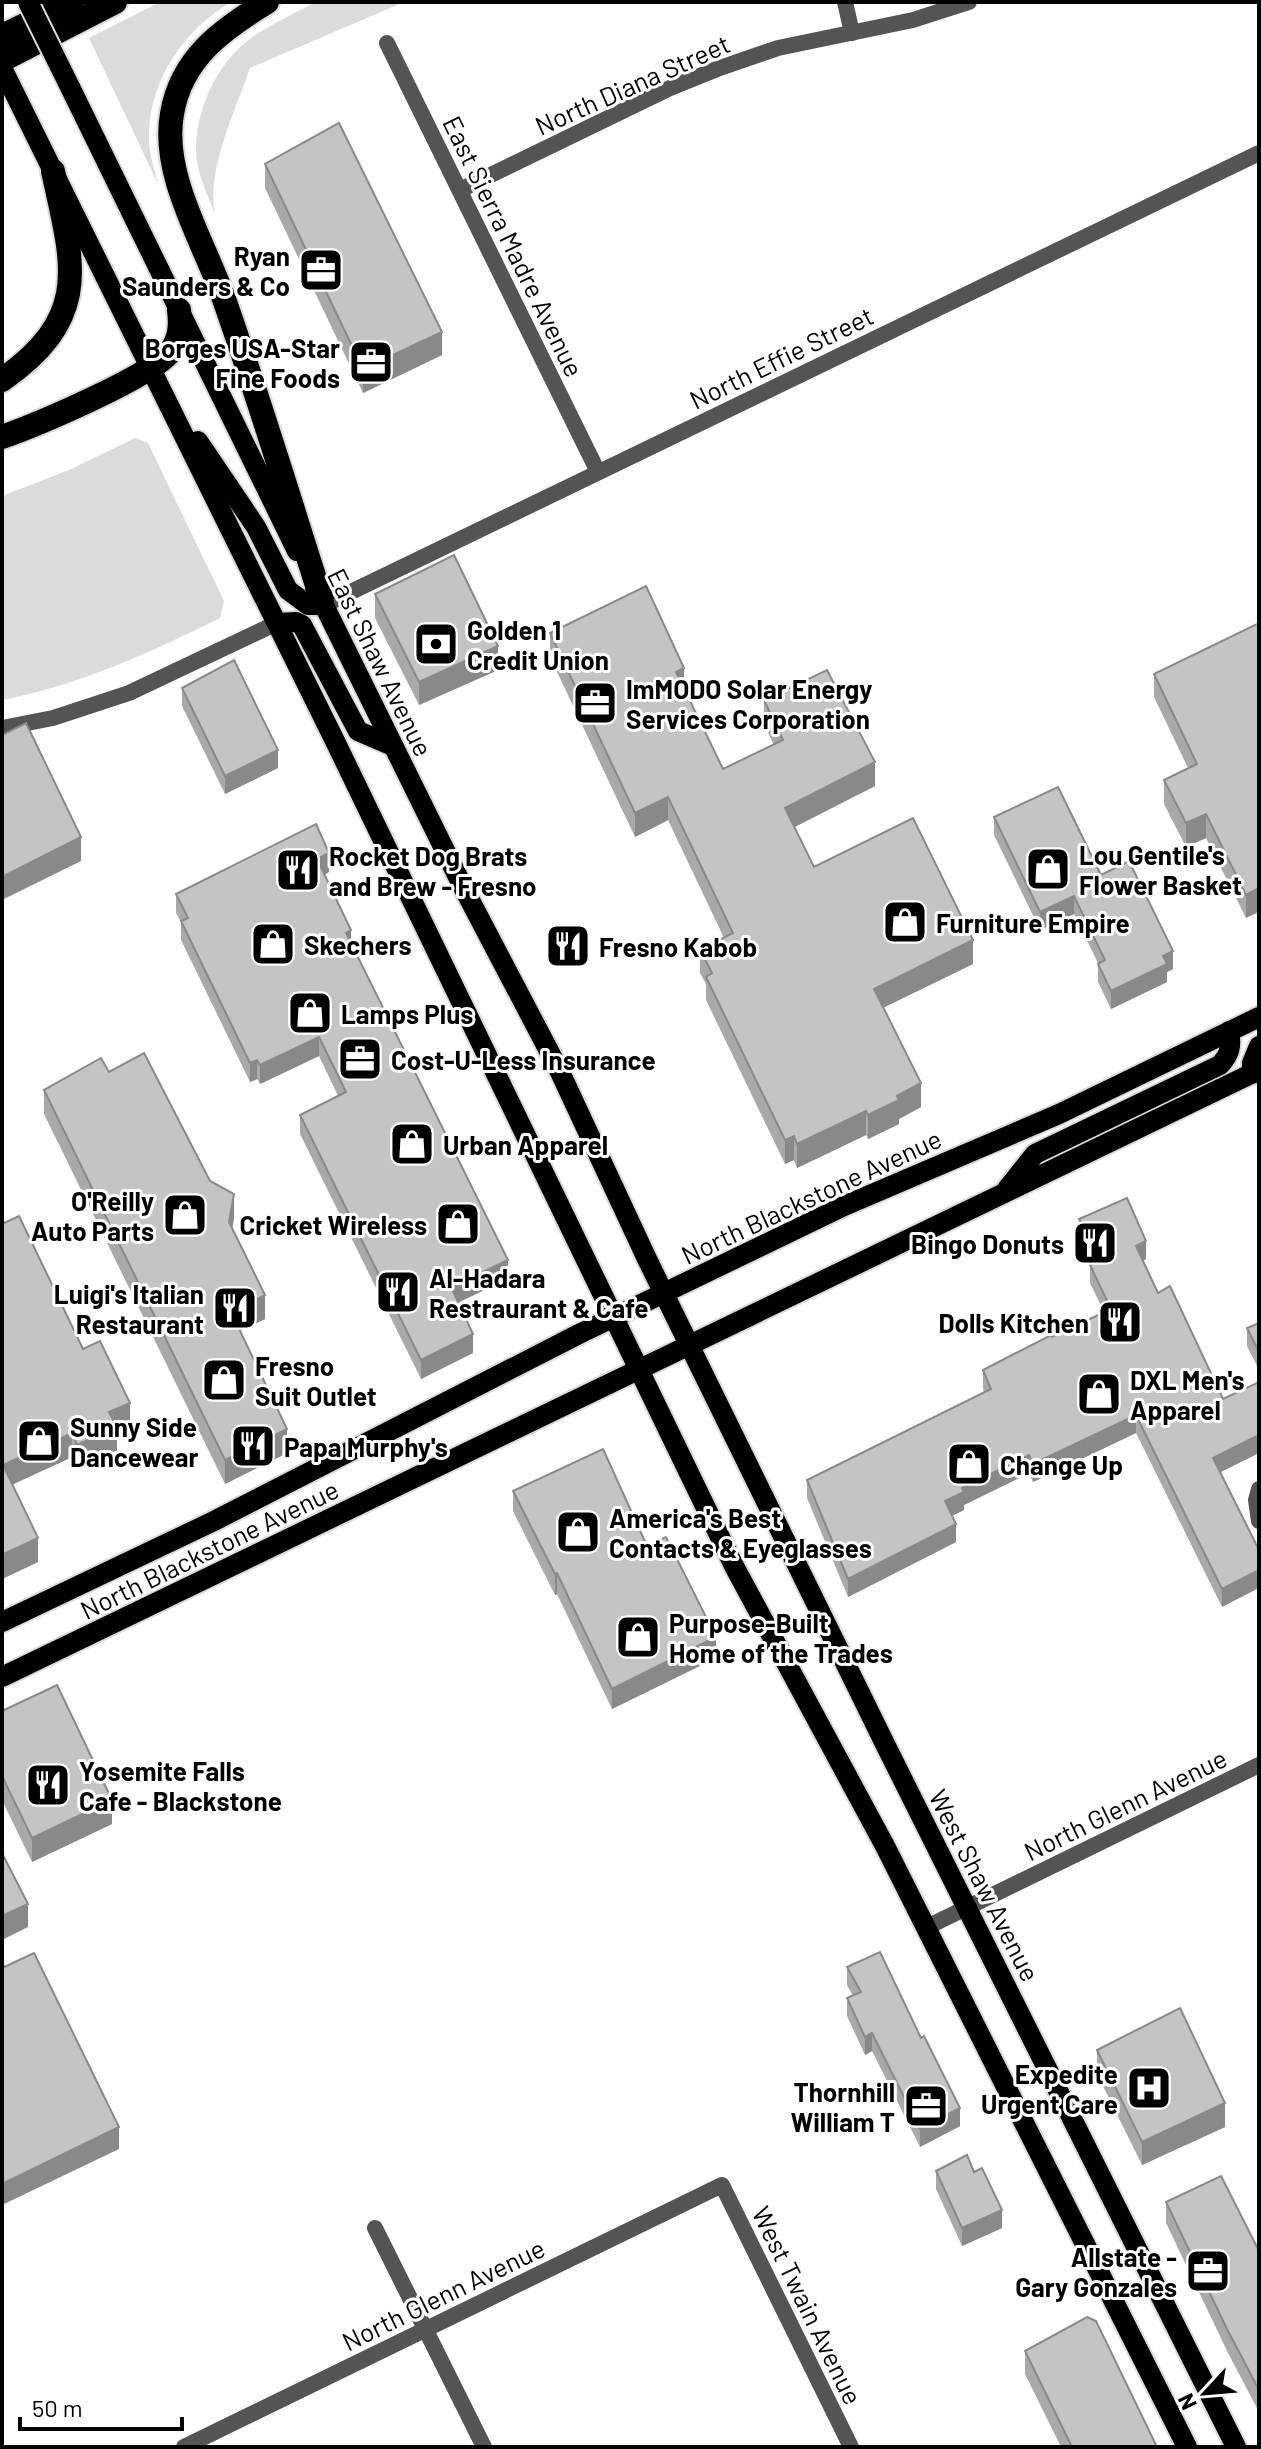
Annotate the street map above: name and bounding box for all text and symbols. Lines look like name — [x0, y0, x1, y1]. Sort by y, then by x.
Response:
street label: North Diana Street — [530, 27, 734, 141]
street label: East Sierra Madre Avenue — [437, 111, 591, 381]
place label: Ryan Saunders & Co — [122, 240, 290, 301]
office icon: Ryan Saunders & Co — [297, 246, 345, 294]
street label: North Effie Street — [684, 299, 878, 415]
place label: Borges USA-Star Fine Foods — [145, 332, 340, 393]
office icon: Borges USA-Star Fine Foods — [347, 338, 395, 386]
street label: East Shaw Avenue — [322, 563, 440, 761]
place label: Golden 1 Credit Union — [467, 614, 609, 675]
bank icon: Golden 1 Credit Union — [412, 620, 460, 668]
place label: ImMODO Solar Energy Services Corporation — [626, 673, 872, 734]
office icon: ImMODO Solar Energy Services Corporation — [571, 679, 619, 727]
place label: Lou Gentile's Flower Basket — [1079, 839, 1242, 900]
place label: Rocket Dog Brats and Brew - Fresno — [329, 840, 537, 901]
shop icon: Lou Gentile's Flower Basket — [1024, 845, 1072, 893]
restaurant icon: Rocket Dog Brats and Brew - Fresno — [274, 846, 322, 894]
shop icon: Furniture Empire — [881, 898, 929, 946]
place label: Furniture Empire — [936, 907, 1130, 938]
shop icon: Skechers — [249, 920, 297, 968]
restaurant icon: Fresno Kabob — [544, 922, 592, 970]
place label: Skechers — [304, 929, 411, 960]
place label: Fresno Kabob — [599, 931, 757, 962]
shop icon: Lamps Plus — [286, 989, 334, 1037]
place label: Lamps Plus — [341, 998, 473, 1029]
office icon: Cost-U-Less Insurance — [336, 1035, 384, 1083]
place label: Cost-U-Less Insurance — [391, 1044, 656, 1075]
shop icon: Urban Apparel — [388, 1120, 436, 1168]
street label: North Blackstone Avenue — [676, 1122, 946, 1270]
place label: Urban Apparel — [443, 1129, 608, 1160]
place label: O'Reilly Auto Parts — [31, 1185, 154, 1246]
shop icon: O'Reilly Auto Parts — [161, 1191, 209, 1239]
shop icon: Cricket Wireless — [434, 1200, 482, 1248]
place label: Cricket Wireless — [239, 1209, 427, 1240]
restaurant icon: Bingo Donuts — [1071, 1219, 1119, 1267]
place label: Bingo Donuts — [911, 1228, 1064, 1259]
place label: Al-Hadara Restraurant & Cafe — [429, 1262, 648, 1323]
restaurant icon: Al-Hadara Restraurant & Cafe — [374, 1268, 422, 1316]
place label: Luigi's Italian Restaurant — [54, 1278, 204, 1339]
restaurant icon: Luigi's Italian Restaurant — [211, 1284, 259, 1332]
restaurant icon: Dolls Kitchen — [1096, 1298, 1144, 1346]
place label: Dolls Kitchen — [938, 1307, 1089, 1338]
place label: Fresno Suit Outlet — [255, 1350, 377, 1411]
shop icon: Fresno Suit Outlet — [200, 1356, 248, 1404]
place label: DXL Men's Apparel — [1130, 1364, 1245, 1425]
shop icon: DXL Men's Apparel — [1075, 1370, 1123, 1418]
place label: Sunny Side Dancewear — [70, 1411, 198, 1472]
shop icon: Sunny Side Dancewear — [15, 1417, 63, 1465]
restaurant icon: Papa Murphy's — [229, 1422, 277, 1470]
place label: Papa Murphy's — [284, 1431, 448, 1462]
shop icon: Change Up — [945, 1440, 993, 1488]
place label: Change Up — [1000, 1449, 1123, 1480]
street label: North Blackstone Avenue — [75, 1473, 343, 1625]
place label: America's Best Contacts & Eyeglasses — [609, 1502, 872, 1563]
shop icon: America's Best Contacts & Eyeglasses — [554, 1508, 602, 1556]
place label: Purpose-Built Home of the Trades — [669, 1607, 893, 1668]
shop icon: Purpose-Built Home of the Trades — [614, 1613, 662, 1661]
street label: North Glenn Avenue — [1018, 1741, 1232, 1867]
place label: Yosemite Falls Cafe - Blackstone — [79, 1755, 282, 1816]
restaurant icon: Yosemite Falls Cafe - Blackstone — [24, 1761, 72, 1809]
street label: West Shaw Avenue — [923, 1784, 1047, 1986]
place label: Expedite Urgent Care — [981, 2058, 1118, 2119]
hospital icon: Expedite Urgent Care — [1125, 2064, 1173, 2112]
place label: Thornhill William T — [790, 2076, 895, 2137]
office icon: Thornhill William T — [902, 2082, 950, 2130]
street label: West Twain Avenue — [747, 2201, 869, 2409]
street label: North Glenn Avenue — [336, 2231, 550, 2357]
place label: Allstate - Gary Gonzales — [1015, 2241, 1177, 2302]
office icon: Allstate - Gary Gonzales — [1184, 2247, 1232, 2295]
north arrow — [1165, 2353, 1245, 2433]
scale bar — [20, 2381, 182, 2431]
text: N — [1171, 2390, 1201, 2414]
text: 50 m — [32, 2393, 83, 2422]

